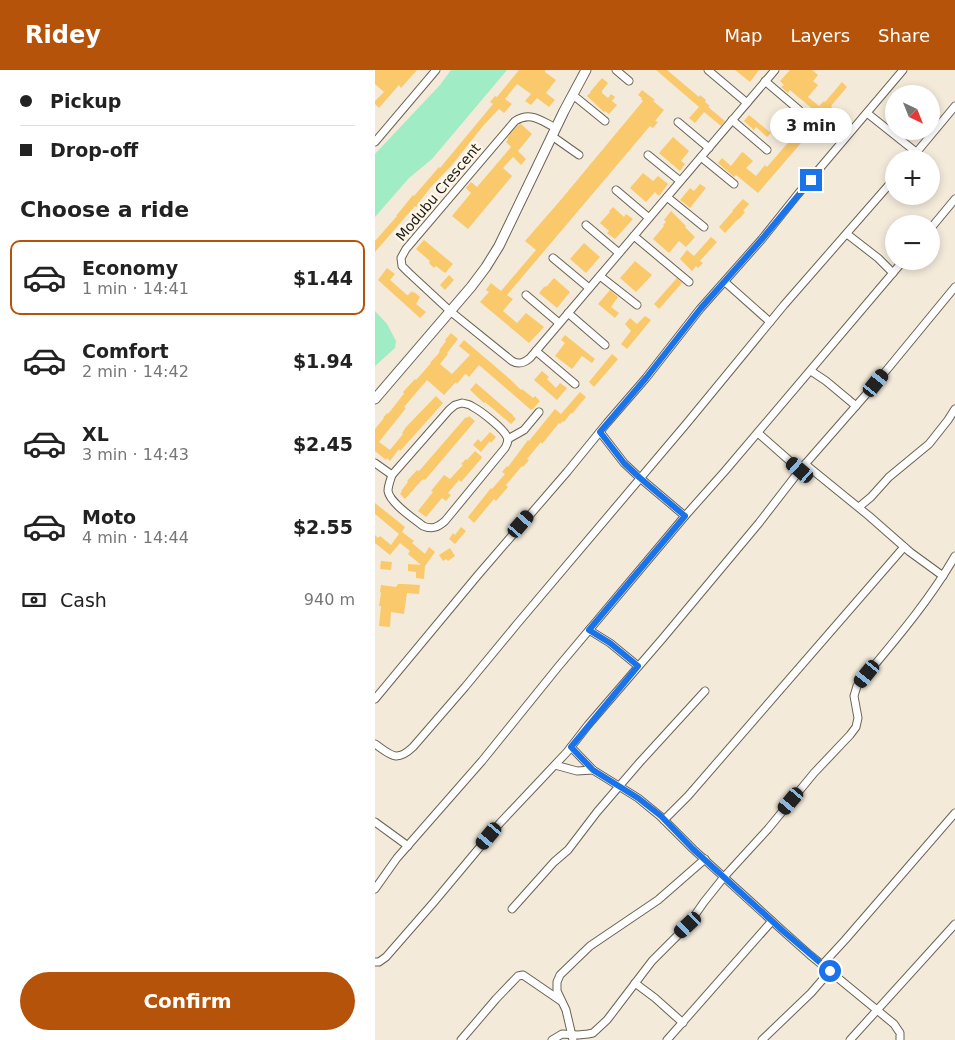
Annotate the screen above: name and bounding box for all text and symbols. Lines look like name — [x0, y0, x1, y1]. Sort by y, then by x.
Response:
text: Ridey — [25, 21, 101, 49]
text: Map — [724, 25, 762, 46]
text: Layers — [790, 25, 850, 46]
text: Share — [878, 25, 930, 46]
north arrow — [885, 85, 940, 140]
map controls — [885, 85, 940, 270]
text: Pickup — [50, 90, 121, 112]
callout: 3 min — [770, 108, 852, 142]
text: 3 min — [786, 116, 836, 135]
text: Drop-off — [50, 139, 138, 161]
street label: Modubu Crescent — [393, 140, 484, 244]
button: + — [885, 150, 940, 205]
route end — [800, 169, 822, 191]
text: Choose a ride — [20, 197, 189, 222]
button: − — [885, 215, 940, 270]
icon: car — [22, 255, 67, 300]
text: Economy — [82, 257, 178, 279]
text: $1.44 — [293, 267, 353, 289]
text: 1 min · 14:41 — [82, 279, 189, 298]
icon: car — [22, 338, 67, 383]
text: Comfort — [82, 340, 169, 362]
text: $1.94 — [293, 350, 353, 372]
text: 2 min · 14:42 — [82, 362, 189, 381]
car — [860, 367, 891, 399]
icon: car — [22, 421, 67, 466]
text: XL — [82, 423, 109, 445]
text: $2.45 — [293, 433, 353, 455]
text: 3 min · 14:43 — [82, 445, 189, 464]
car — [783, 454, 816, 486]
icon: car — [22, 504, 67, 549]
text: Moto — [82, 506, 136, 528]
car — [505, 508, 536, 540]
text: $2.55 — [293, 516, 353, 538]
text: 4 min · 14:44 — [82, 528, 189, 547]
icon: cash — [20, 586, 48, 614]
text: Cash — [60, 589, 107, 611]
text: 940 m — [304, 590, 355, 609]
car — [851, 658, 882, 690]
car — [775, 785, 806, 817]
car — [473, 820, 504, 852]
car — [671, 909, 704, 941]
route start — [819, 960, 841, 982]
button: Confirm — [20, 972, 355, 1030]

